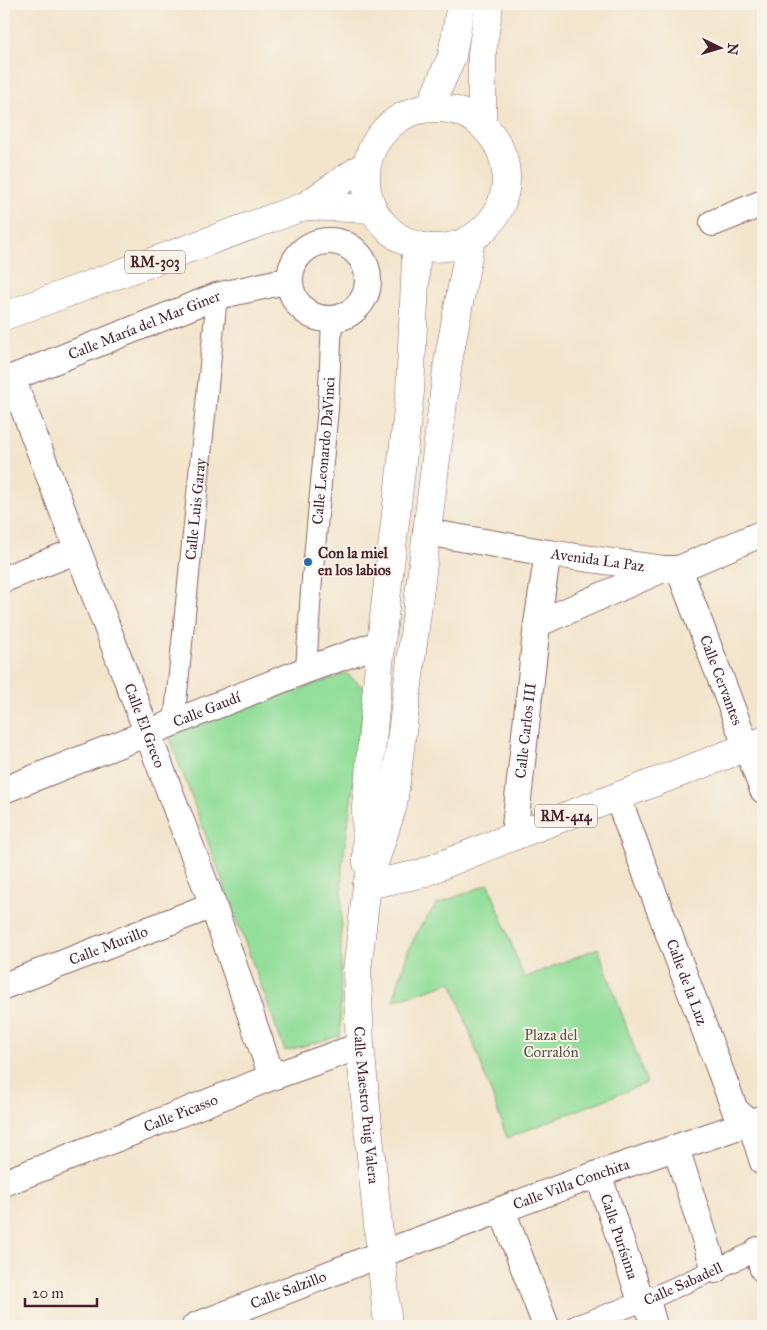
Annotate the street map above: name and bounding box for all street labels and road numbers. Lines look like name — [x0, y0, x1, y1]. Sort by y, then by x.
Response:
road number: RM-303 — [125, 250, 185, 274]
street label: Calle María del Mar Giner — [66, 286, 223, 363]
street label: Calle Leonardo DaVinci — [308, 377, 338, 525]
street label: Calle Luis Garay — [181, 456, 210, 561]
street label: Avenida La Paz — [549, 544, 646, 575]
street label: Calle Cervantes — [696, 633, 747, 728]
street label: Calle El Greco — [120, 681, 169, 771]
street label: Calle Carlos III — [511, 682, 540, 779]
street label: Calle Gaudí — [170, 688, 244, 731]
road number: RM-414 — [535, 804, 597, 828]
street label: Calle Murillo — [66, 922, 151, 969]
street label: Calle de la Luz — [663, 937, 711, 1028]
street label: Calle Maestro Puig Valera — [350, 1026, 383, 1185]
street label: Calle Picasso — [141, 1090, 221, 1136]
street label: Calle Villa Conchita — [510, 1155, 632, 1214]
street label: Calle Purísima — [596, 1191, 642, 1282]
street label: Calle Sabadell — [641, 1258, 726, 1309]
street label: Calle Salzillo — [248, 1267, 329, 1313]

